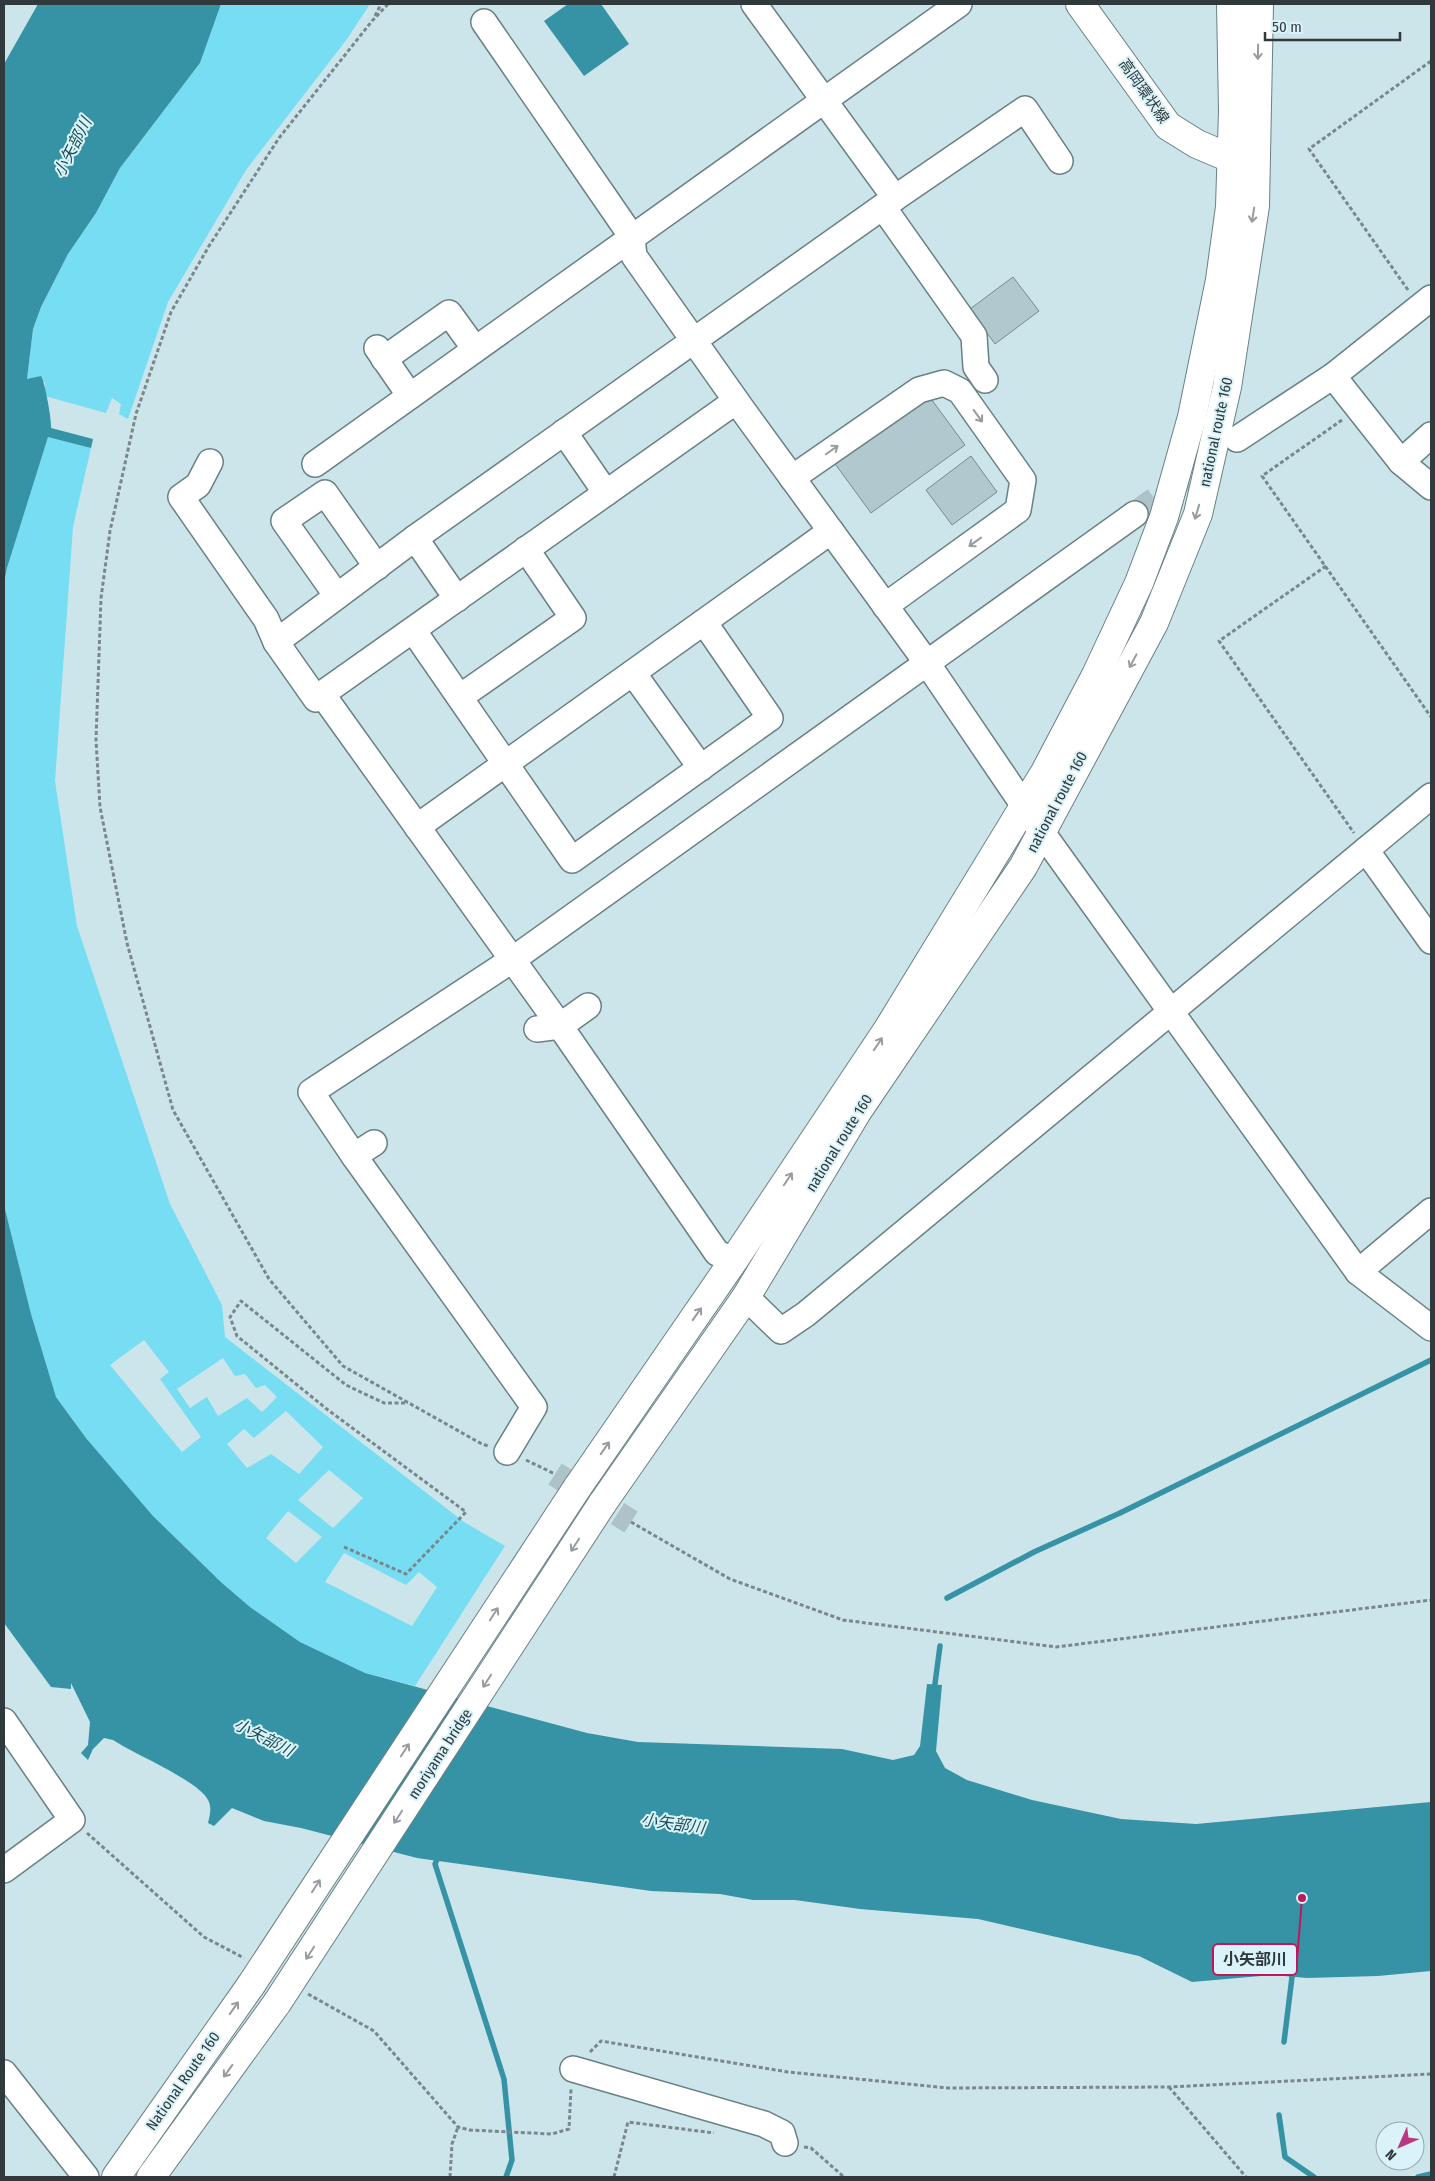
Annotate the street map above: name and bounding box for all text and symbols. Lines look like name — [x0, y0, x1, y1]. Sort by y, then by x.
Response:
scale bar — [1265, 10, 1400, 42]
text: 50 m — [1272, 18, 1302, 36]
one-way arrow — [1253, 44, 1262, 60]
street label: 高岡環状線 — [1115, 55, 1173, 127]
water label: 小矢部川 — [49, 113, 96, 180]
one-way arrow — [1248, 207, 1258, 223]
street label: national route 160 — [1196, 375, 1236, 489]
one-way arrow — [973, 409, 983, 423]
one-way arrow — [825, 445, 839, 455]
one-way arrow — [1192, 504, 1202, 520]
one-way arrow — [969, 536, 982, 547]
one-way arrow — [1128, 653, 1138, 668]
street label: national route 160 — [1023, 748, 1091, 856]
one-way arrow — [873, 1037, 883, 1051]
street label: national route 160 — [802, 1091, 876, 1195]
one-way arrow — [783, 1172, 793, 1186]
one-way arrow — [692, 1307, 702, 1321]
one-way arrow — [600, 1441, 610, 1455]
one-way arrow — [570, 1537, 580, 1551]
one-way arrow — [489, 1607, 500, 1621]
one-way arrow — [482, 1674, 492, 1688]
street label: moriyama bridge — [404, 1706, 476, 1802]
water label: 小矢部川 — [231, 1714, 298, 1761]
one-way arrow — [400, 1743, 410, 1757]
one-way arrow — [393, 1810, 403, 1824]
water label: 小矢部川 — [640, 1810, 708, 1838]
one-way arrow — [311, 1879, 321, 1893]
callout: 小矢部川 — [1213, 1944, 1297, 1975]
one-way arrow — [304, 1946, 314, 1960]
text: 小矢部川 — [1223, 1950, 1287, 1969]
one-way arrow — [229, 2001, 239, 2015]
street label: National Route 160 — [142, 2028, 224, 2134]
one-way arrow — [223, 2064, 233, 2078]
north arrow — [1375, 2121, 1425, 2171]
text: N — [1382, 2146, 1400, 2164]

